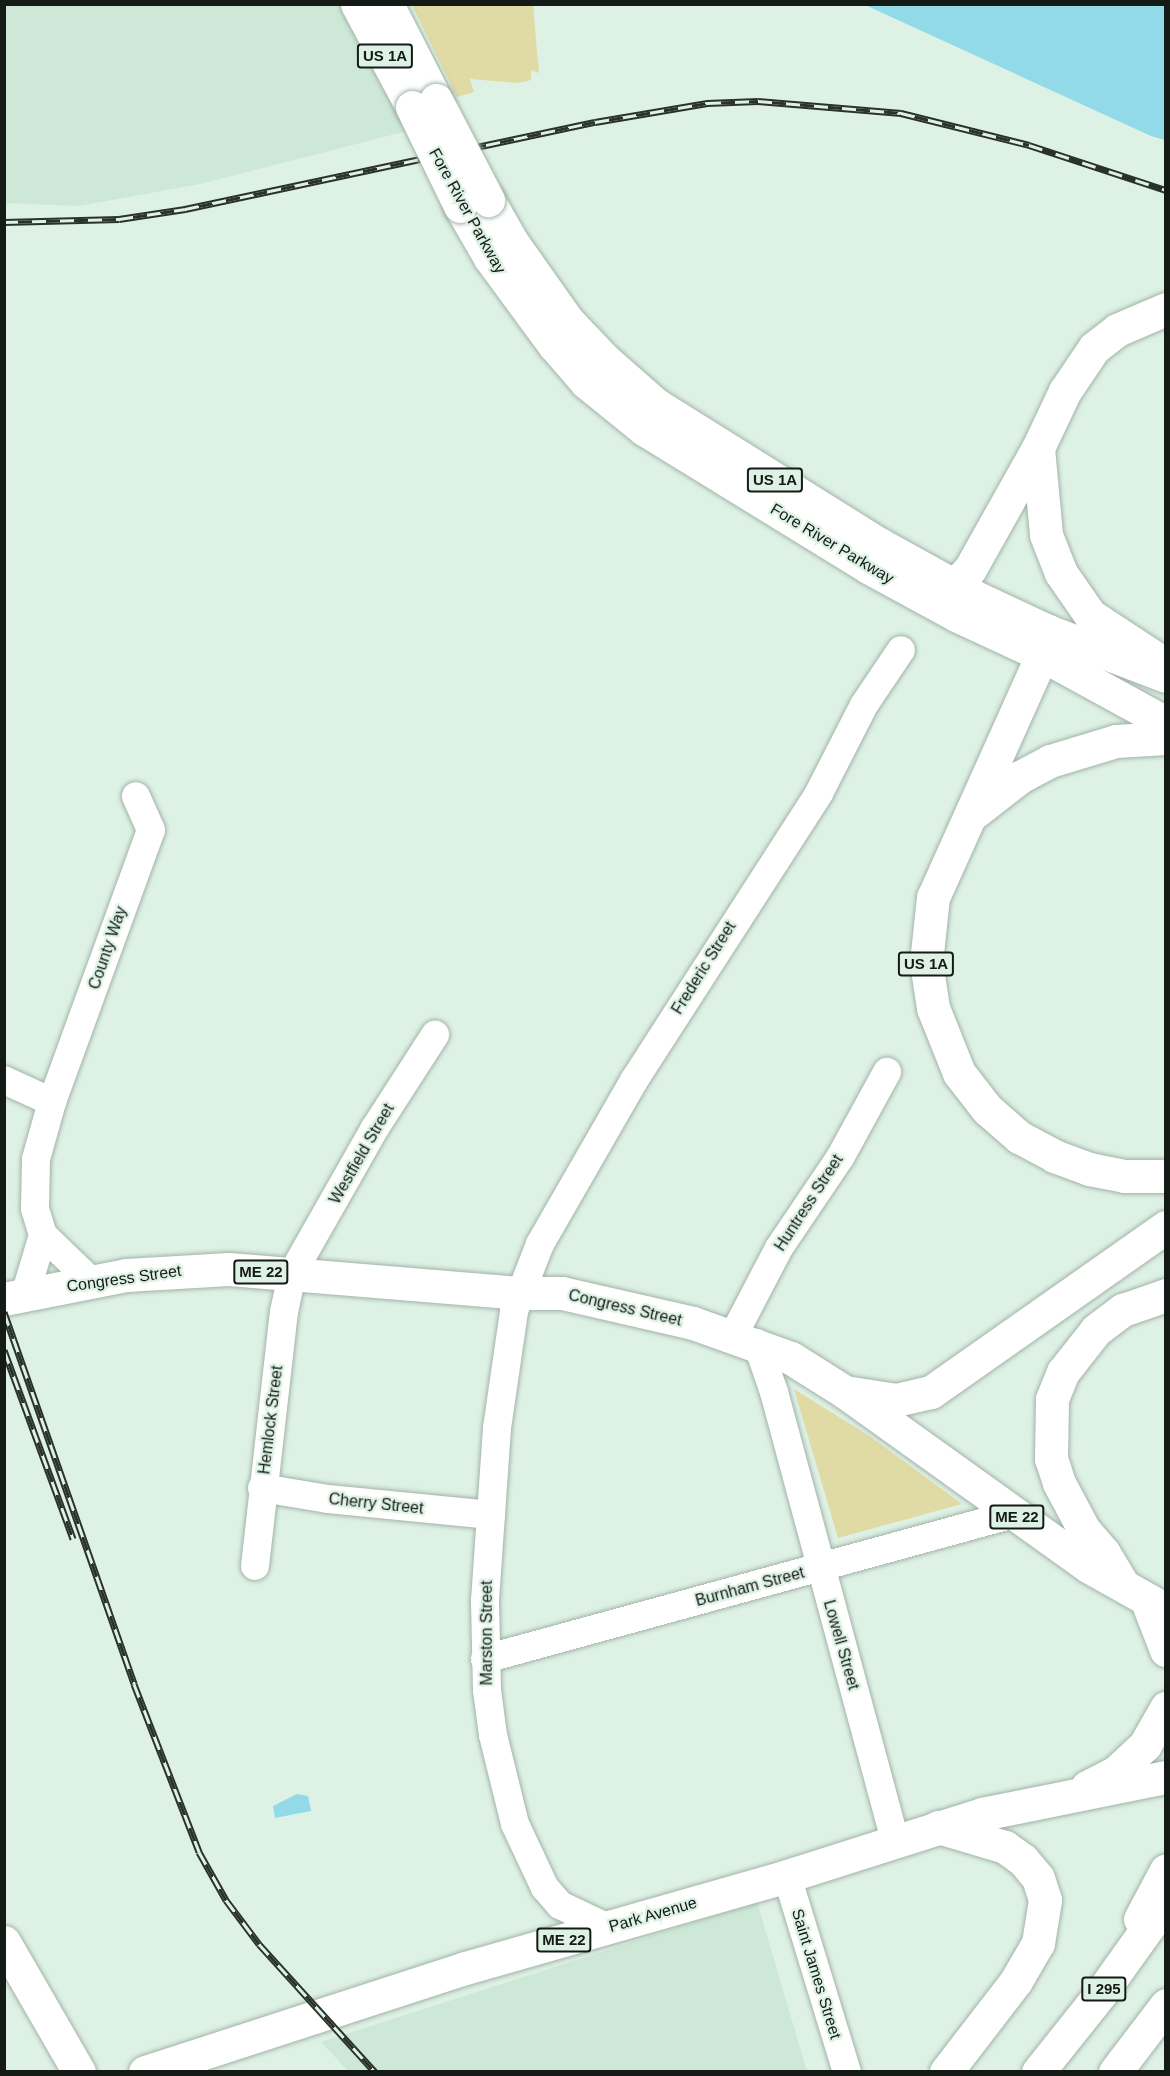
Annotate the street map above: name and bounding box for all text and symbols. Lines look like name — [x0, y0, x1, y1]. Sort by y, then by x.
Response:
road number: US 1A — [356, 44, 414, 68]
street label: Fore River Parkway — [425, 145, 509, 277]
road number: US 1A — [746, 468, 804, 492]
street label: Fore River Parkway — [767, 500, 897, 588]
street label: County Way — [85, 904, 131, 992]
street label: Frederic Street — [668, 918, 740, 1018]
road number: US 1A — [898, 952, 954, 976]
street label: Westfield Street — [326, 1100, 398, 1208]
street label: Huntress Street — [771, 1151, 847, 1255]
road number: ME 22 — [232, 1260, 290, 1284]
street label: Congress Street — [65, 1261, 183, 1297]
street label: Congress Street — [567, 1286, 683, 1330]
street label: Hemlock Street — [255, 1365, 287, 1475]
street label: Cherry Street — [328, 1489, 424, 1519]
road number: ME 22 — [988, 1505, 1046, 1529]
street label: Burnham Street — [693, 1563, 807, 1611]
street label: Marston Street — [477, 1581, 497, 1685]
street label: Lowell Street — [819, 1598, 863, 1692]
street label: Park Avenue — [606, 1893, 700, 1937]
street label: Saint James Street — [787, 1907, 845, 2041]
road number: ME 22 — [536, 1928, 592, 1952]
road number: I 295 — [1080, 1977, 1128, 2001]

